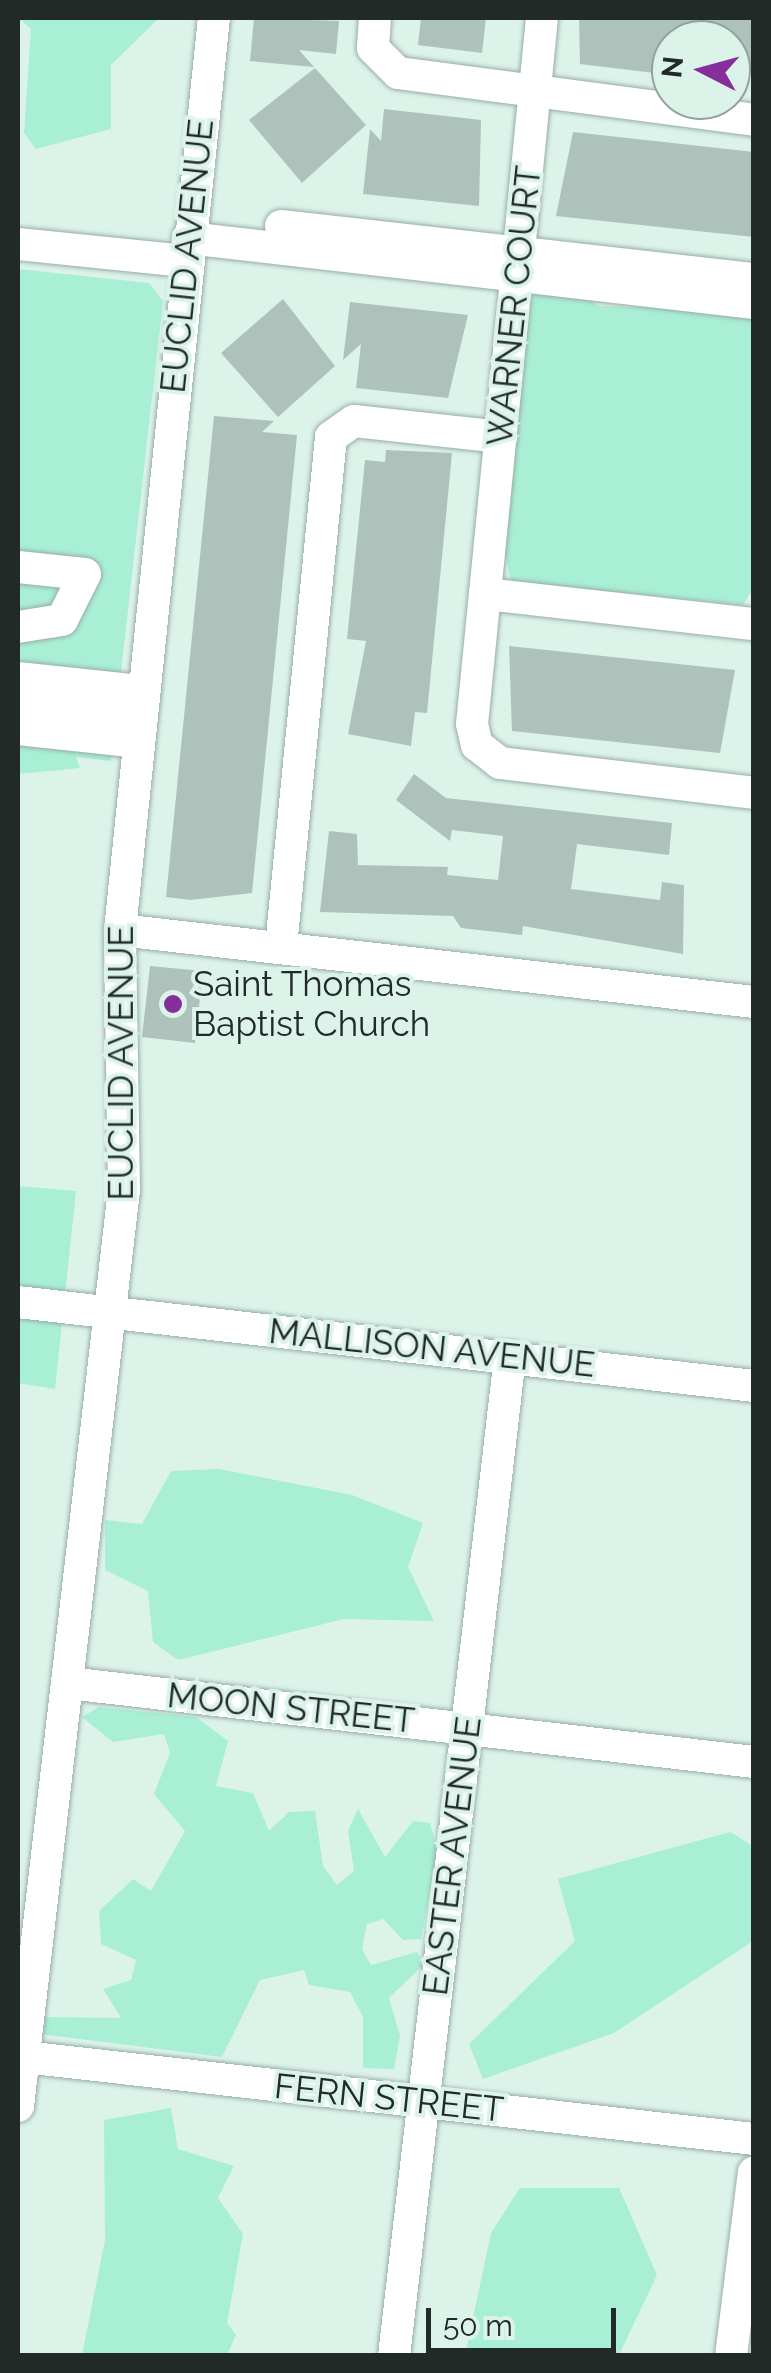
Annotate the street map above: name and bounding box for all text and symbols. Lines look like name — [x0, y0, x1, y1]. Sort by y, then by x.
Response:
north arrow — [651, 20, 751, 120]
text: N — [655, 55, 690, 79]
street label: EUCLID AVENUE — [152, 116, 222, 396]
street label: WARNER COURT — [478, 164, 550, 448]
street label: EUCLID AVENUE — [100, 925, 142, 1201]
place label: Saint Thomas Baptist Church — [193, 963, 430, 1045]
marker: Saint Thomas Baptist Church — [162, 993, 184, 1015]
street label: MALLISON AVENUE — [266, 1310, 598, 1386]
street label: MOON STREET — [165, 1674, 417, 1742]
street label: EASTER AVENUE — [414, 1714, 490, 1998]
street label: FERN STREET — [272, 2065, 506, 2131]
scale bar — [431, 2288, 621, 2350]
text: 50 m — [443, 2308, 513, 2343]

